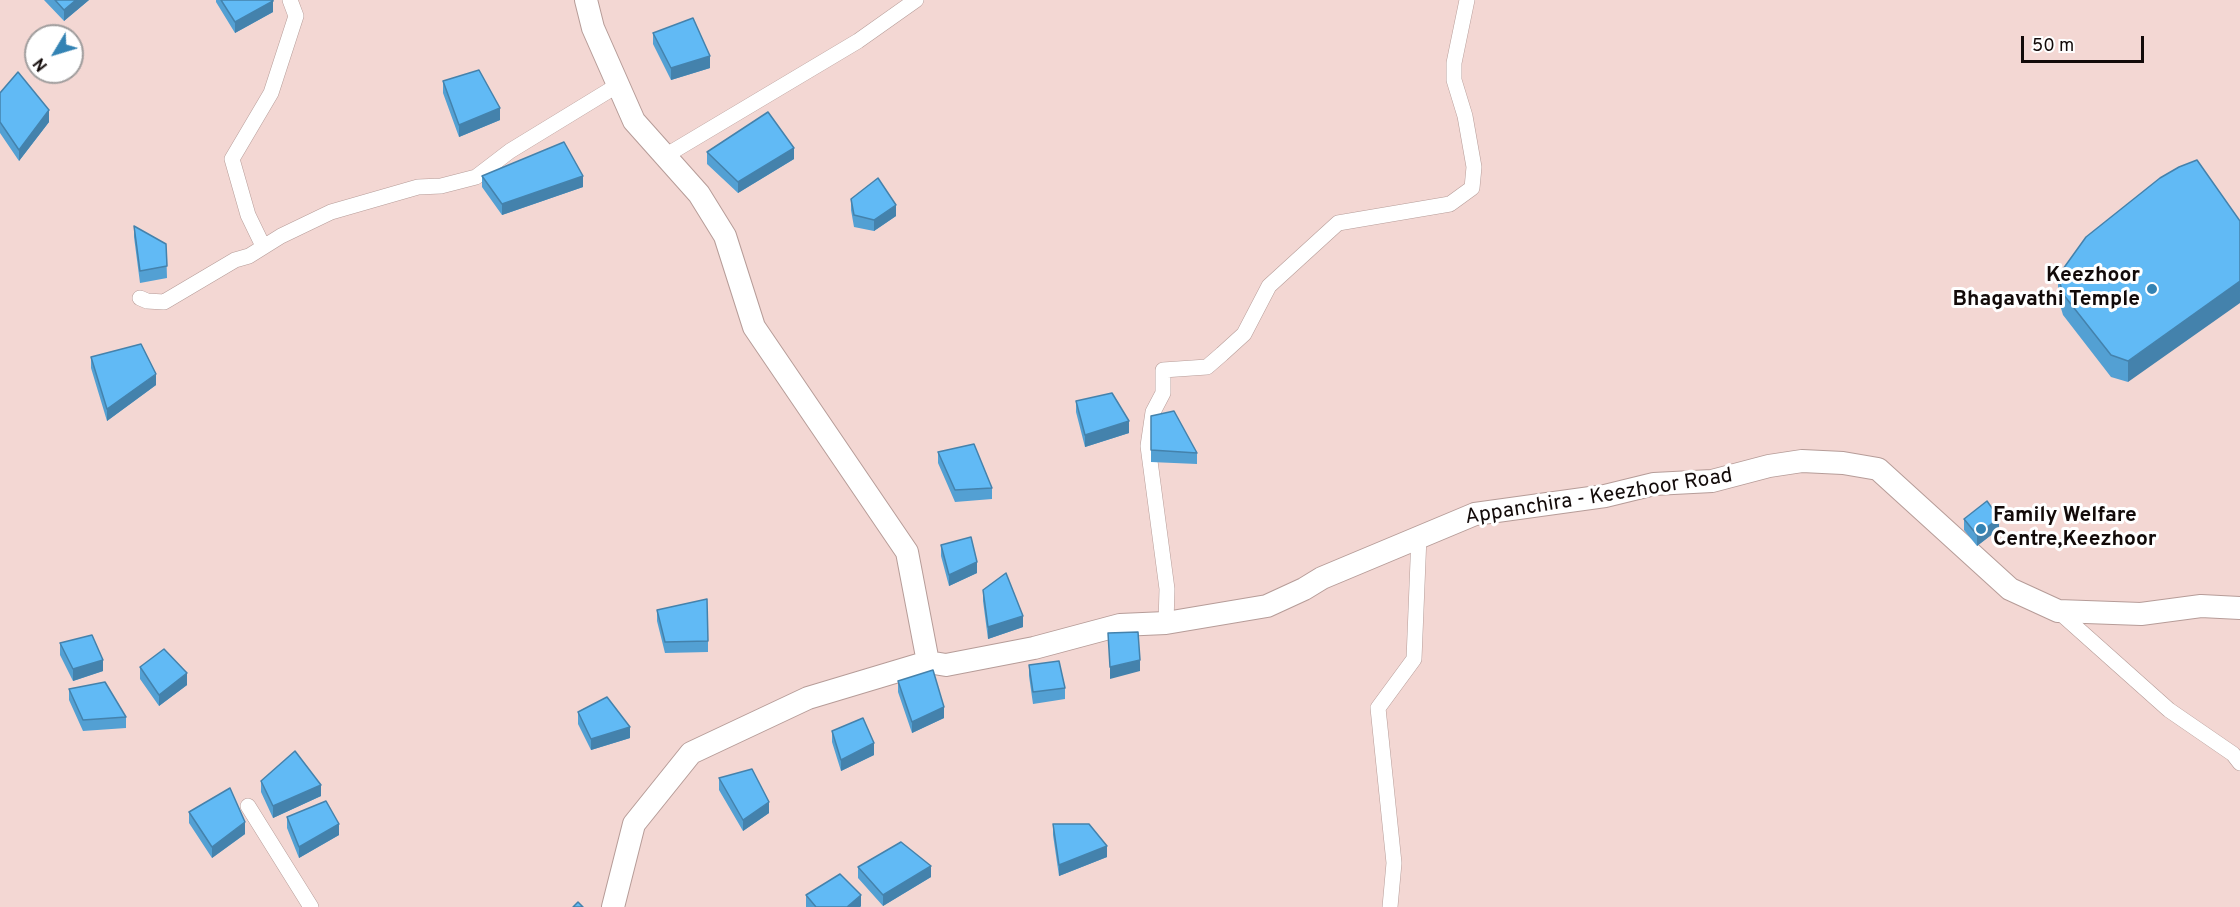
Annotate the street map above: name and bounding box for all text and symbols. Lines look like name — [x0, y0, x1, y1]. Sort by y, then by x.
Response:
north arrow — [24, 24, 84, 84]
scale bar — [2024, 24, 2147, 62]
text: 50 m — [2032, 35, 2074, 58]
text: N — [30, 53, 53, 75]
place label: Keezhoor Bhagavathi Temple — [1952, 264, 2140, 314]
marker: Keezhoor Bhagavathi Temple — [2145, 282, 2159, 296]
street label: Appanchira - Keezhoor Road — [1463, 464, 1735, 532]
place label: Family Welfare Centre,Keezhoor — [1993, 504, 2157, 554]
marker: Family Welfare Centre,Keezhoor — [1974, 522, 1988, 536]

